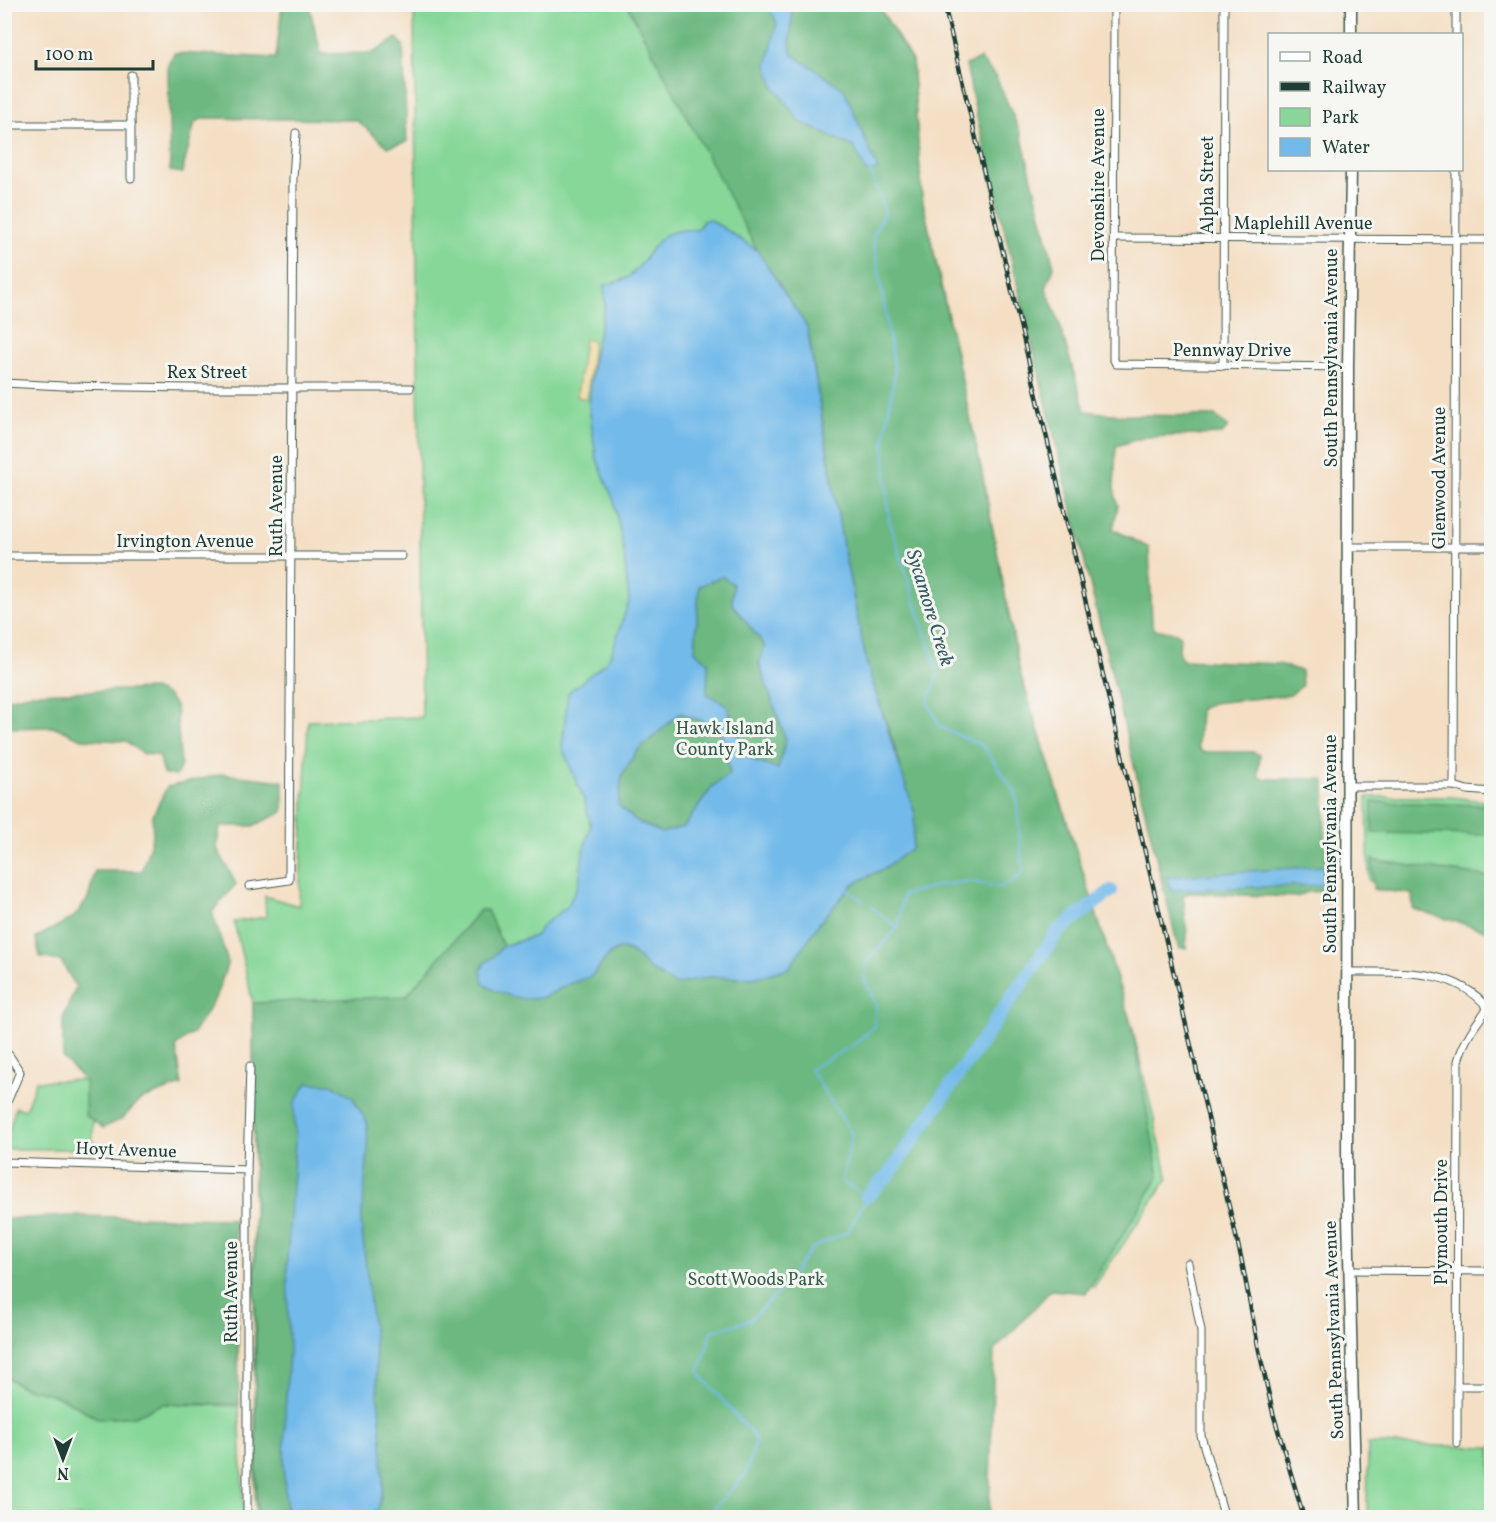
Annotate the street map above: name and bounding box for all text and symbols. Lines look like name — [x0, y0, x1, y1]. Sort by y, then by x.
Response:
scale bar — [36, 33, 153, 71]
legend — [1268, 33, 1463, 171]
text: 100 m — [45, 43, 94, 68]
text: Road — [1322, 46, 1363, 71]
text: Railway — [1322, 76, 1386, 101]
text: Park — [1322, 106, 1359, 131]
street label: Devonshire Avenue — [1087, 108, 1112, 262]
street label: Alpha Street — [1196, 136, 1221, 234]
text: Water — [1322, 136, 1370, 161]
street label: Maplehill Avenue — [1233, 212, 1373, 237]
street label: South Pennsylvania Avenue — [1320, 249, 1345, 467]
street label: Pennway Drive — [1173, 339, 1291, 364]
street label: Rex Street — [167, 361, 247, 386]
street label: Glenwood Avenue — [1428, 407, 1453, 549]
street label: Ruth Avenue — [265, 455, 290, 557]
street label: Irvington Avenue — [116, 530, 254, 555]
water label: Sycamore Creek — [898, 546, 960, 670]
park label: Hawk Island County Park — [676, 717, 774, 763]
street label: South Pennsylvania Avenue — [1319, 735, 1344, 953]
street label: Hoyt Avenue — [75, 1137, 177, 1165]
street label: Plymouth Drive — [1430, 1159, 1455, 1285]
street label: South Pennsylvania Avenue — [1319, 1220, 1351, 1440]
street label: Ruth Avenue — [220, 1241, 245, 1343]
park label: Scott Woods Park — [687, 1268, 825, 1293]
north arrow — [33, 1429, 93, 1489]
text: N — [57, 1461, 69, 1483]

